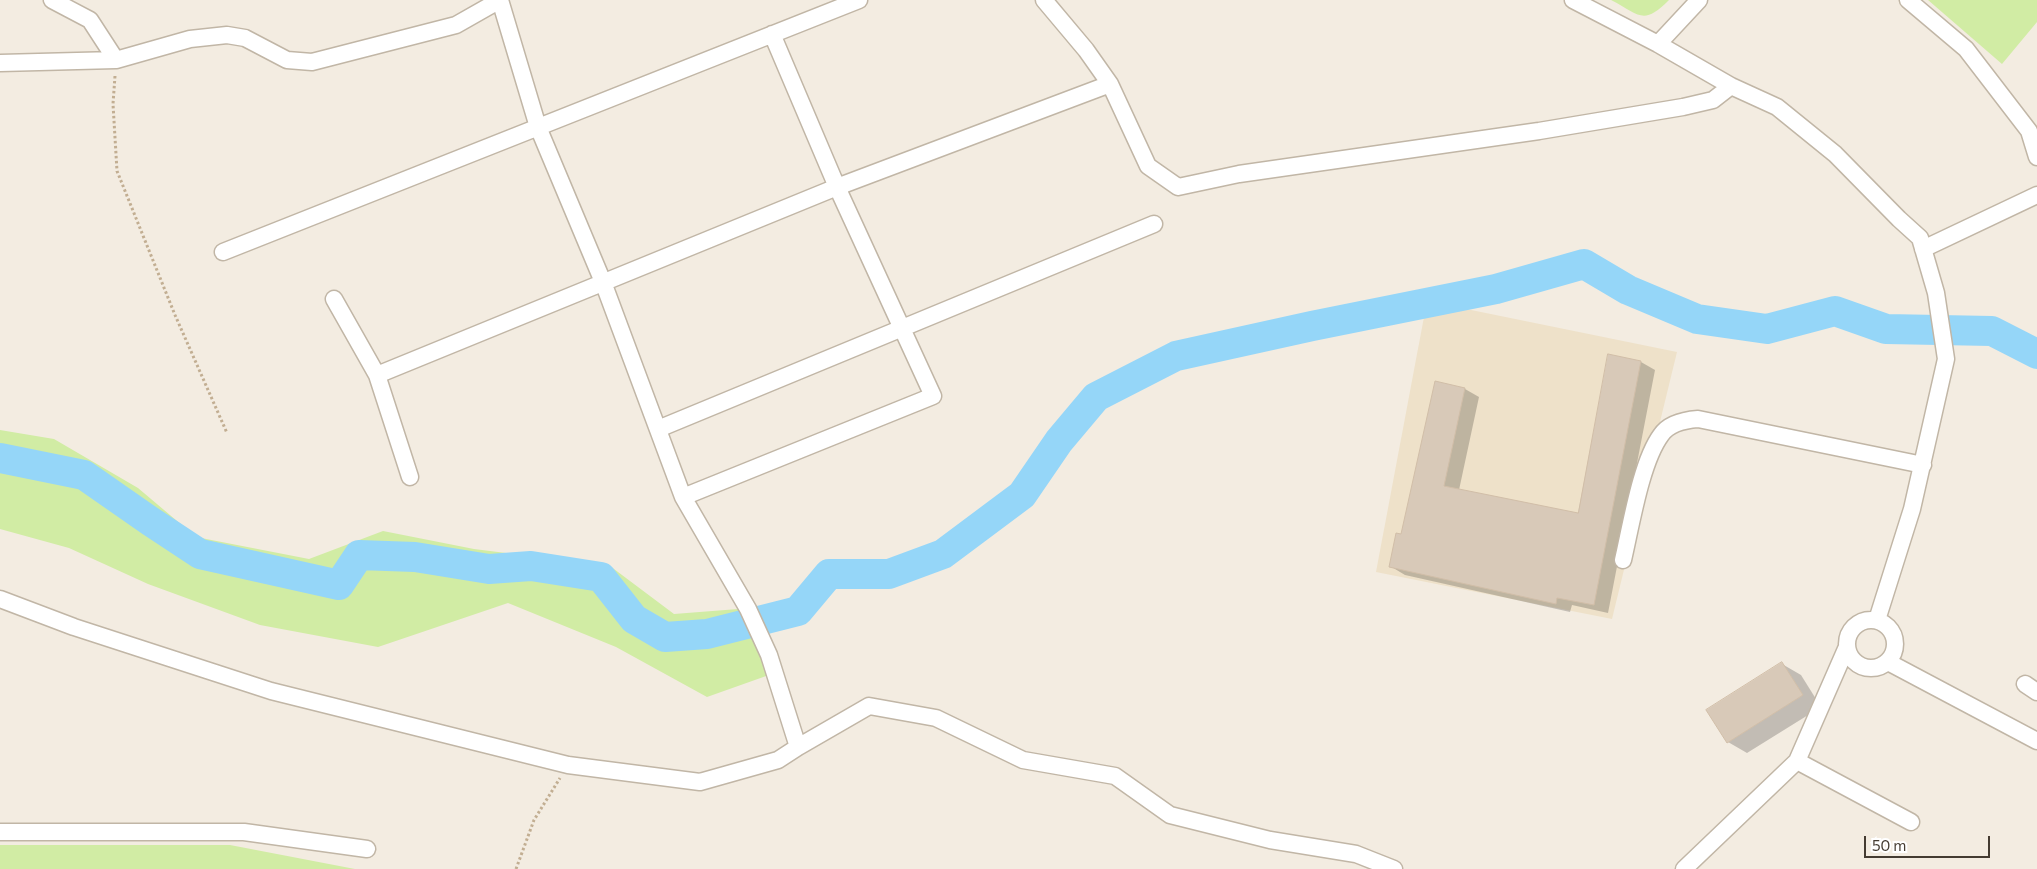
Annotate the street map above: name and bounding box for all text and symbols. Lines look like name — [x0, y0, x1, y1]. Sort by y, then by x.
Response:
scale bar — [1867, 826, 1993, 858]
text: 50 m — [1872, 836, 1906, 854]

